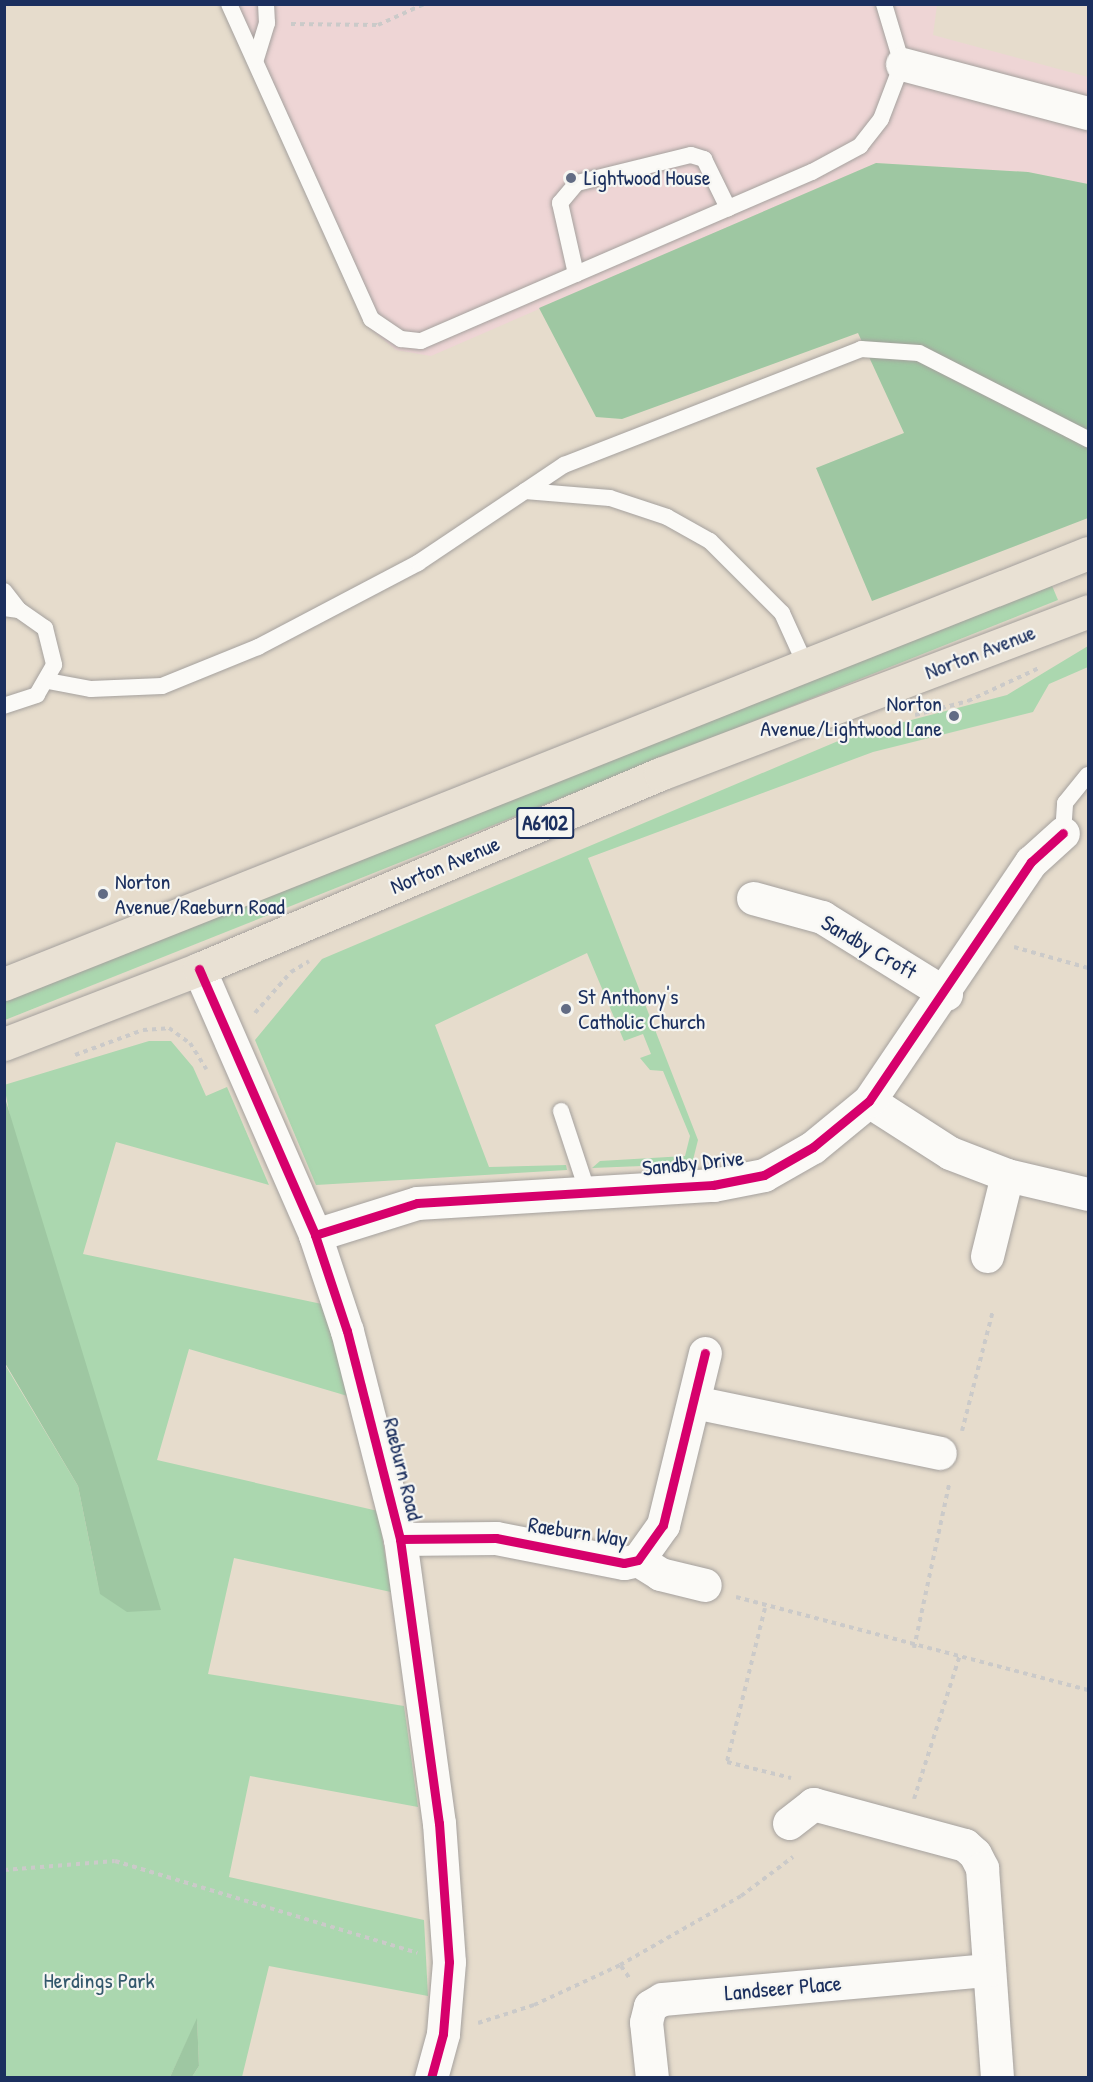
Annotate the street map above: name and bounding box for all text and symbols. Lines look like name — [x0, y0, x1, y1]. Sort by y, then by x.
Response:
place label: Lightwood House — [584, 165, 710, 191]
marker: Lightwood House — [562, 169, 580, 187]
street label: Norton Avenue — [921, 619, 1039, 685]
place label: Norton Avenue/Lightwood Lane — [760, 690, 942, 742]
marker: Norton Avenue/Lightwood Lane — [947, 709, 961, 723]
road number: A6102 — [515, 805, 575, 841]
street label: Norton Avenue — [386, 830, 504, 900]
place label: Norton Avenue/Raeburn Road — [115, 868, 285, 920]
marker: Norton Avenue/Raeburn Road — [96, 887, 110, 901]
street label: Sandby Croft — [817, 909, 921, 985]
place label: St Anthony's Catholic Church — [578, 983, 705, 1034]
marker: St Anthony's Catholic Church — [559, 1002, 573, 1016]
street label: Sandby Drive — [641, 1145, 745, 1181]
street label: Raeburn Road — [378, 1415, 428, 1523]
street label: Raeburn Way — [526, 1511, 630, 1553]
park label: Herdings Park — [43, 1968, 155, 1994]
street label: Landseer Place — [723, 1970, 843, 2006]

